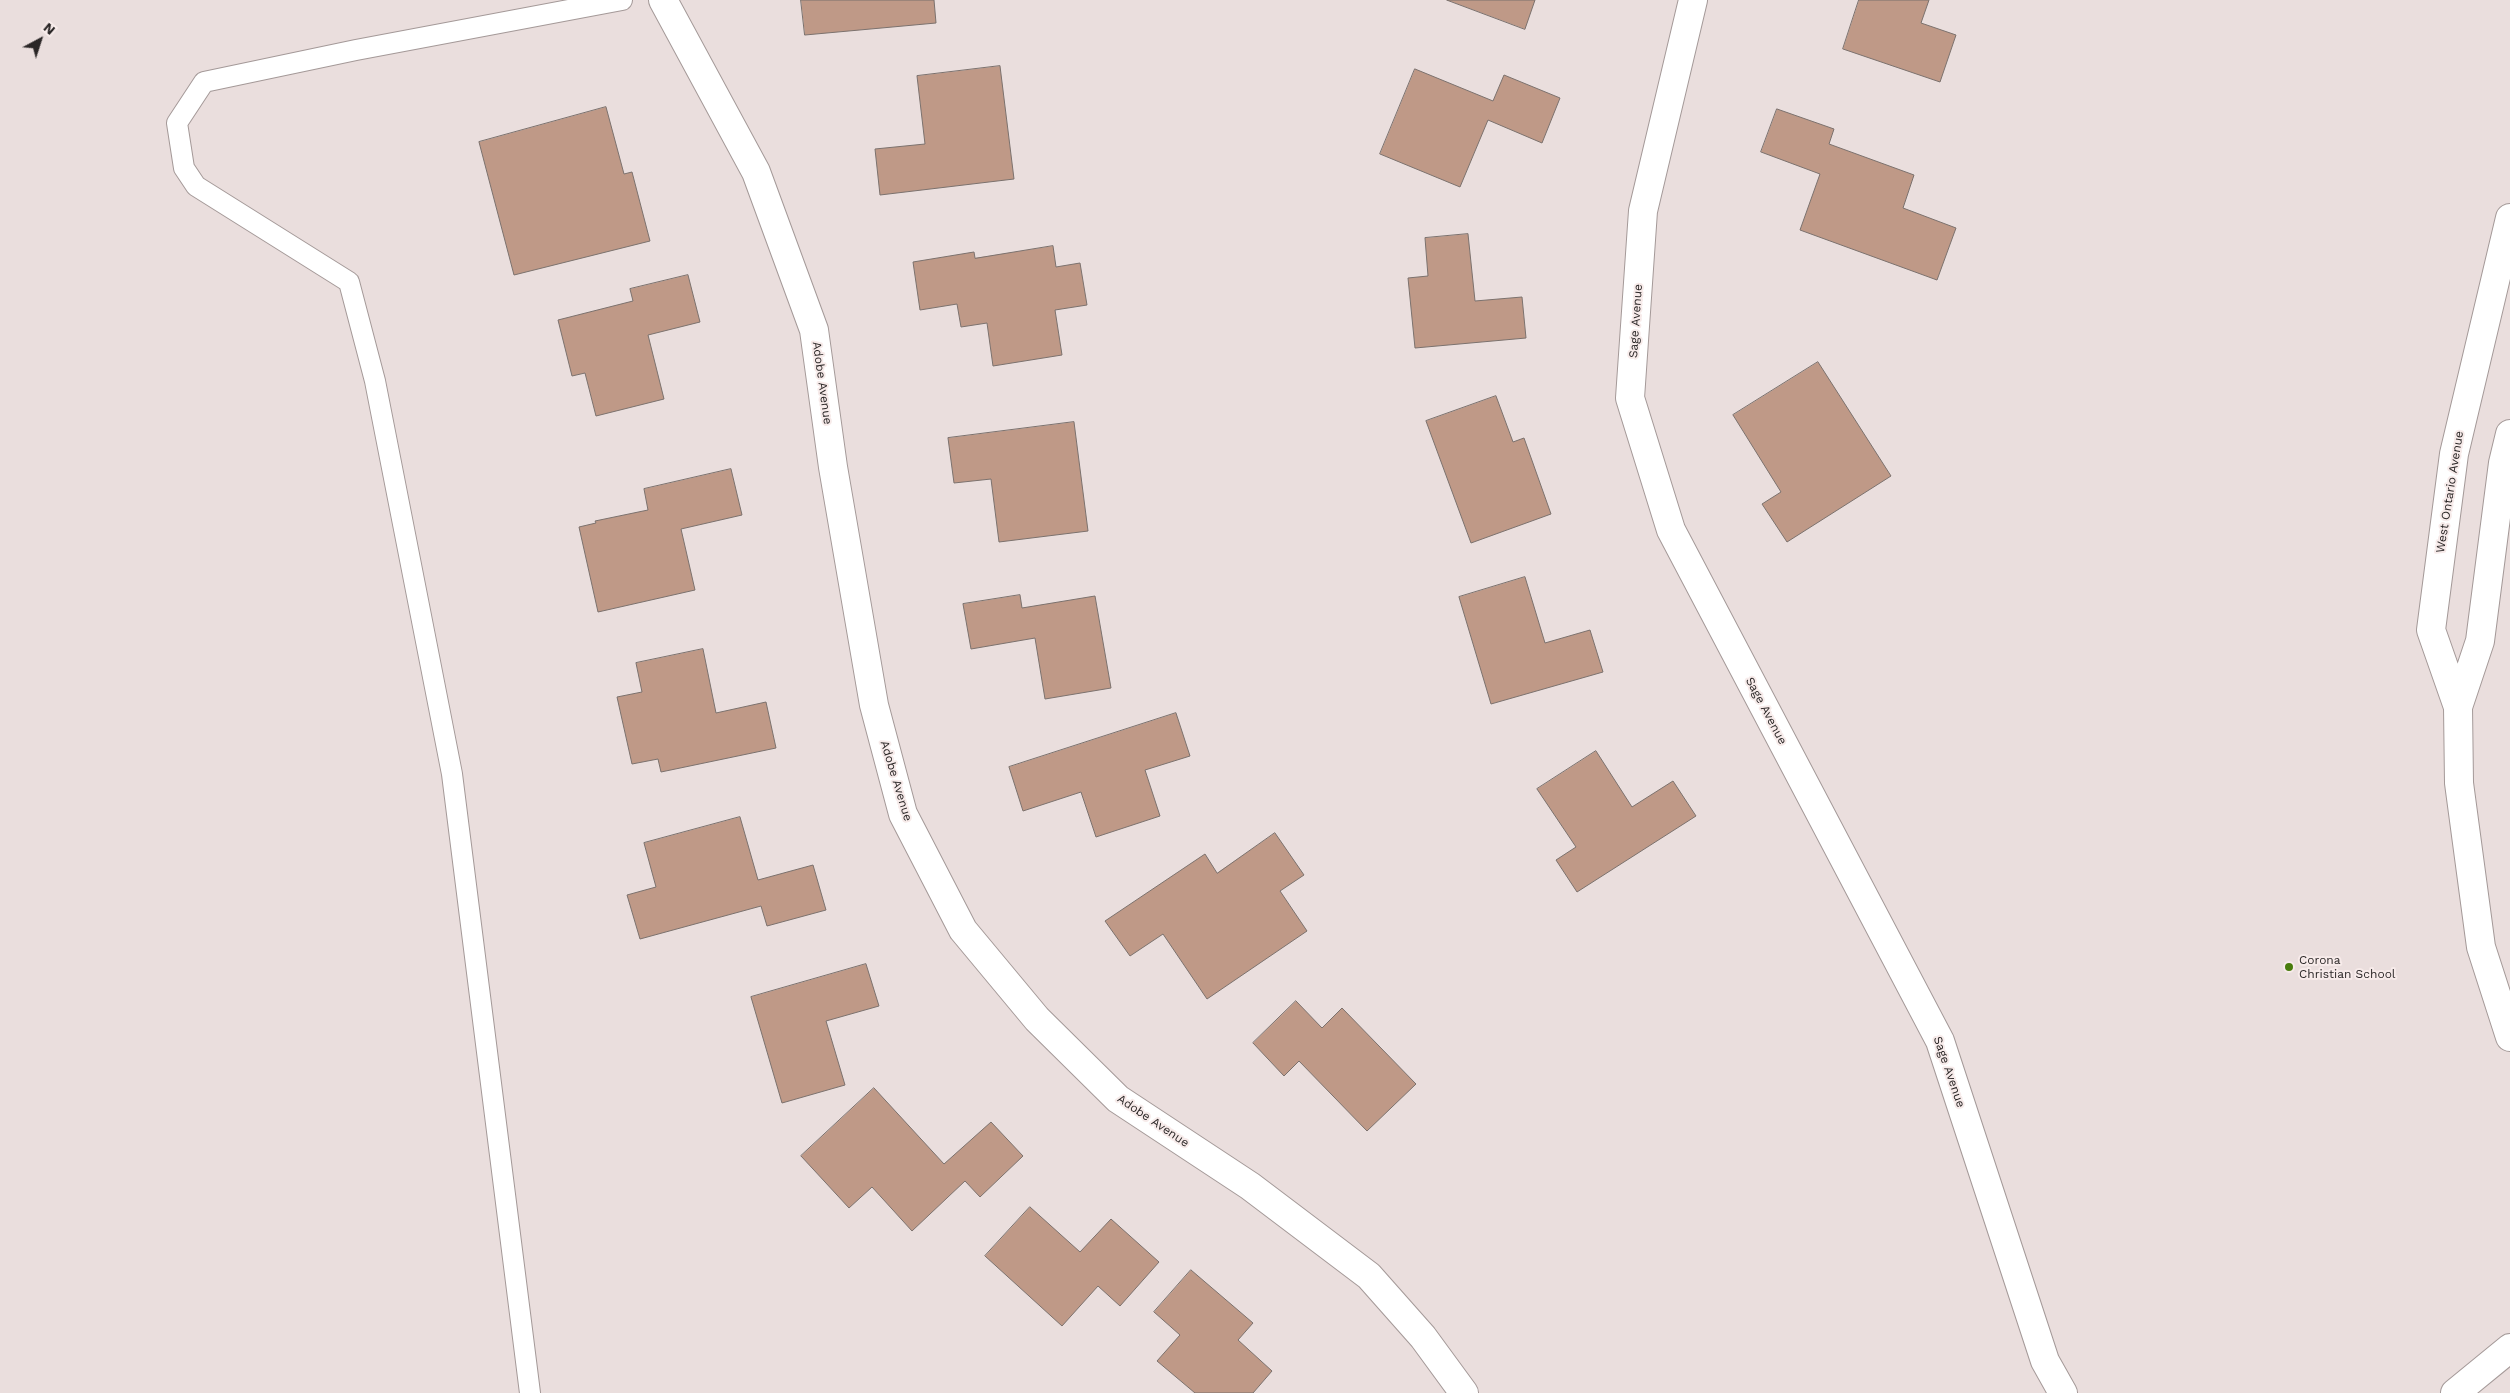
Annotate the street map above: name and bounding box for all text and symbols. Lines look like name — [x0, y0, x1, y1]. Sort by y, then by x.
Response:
north arrow — [15, 15, 65, 65]
text: N — [41, 19, 59, 38]
street label: Sage Avenue — [1626, 283, 1646, 359]
street label: Adobe Avenue — [809, 341, 835, 425]
street label: West Ontario Avenue — [2433, 430, 2467, 554]
street label: Sage Avenue — [1742, 675, 1790, 747]
street label: Adobe Avenue — [877, 739, 915, 823]
place label: Corona Christian School — [2299, 953, 2396, 981]
marker: Corona Christian School — [2283, 961, 2295, 973]
street label: Sage Avenue — [1930, 1035, 1968, 1109]
street label: Adobe Avenue — [1114, 1092, 1192, 1150]

